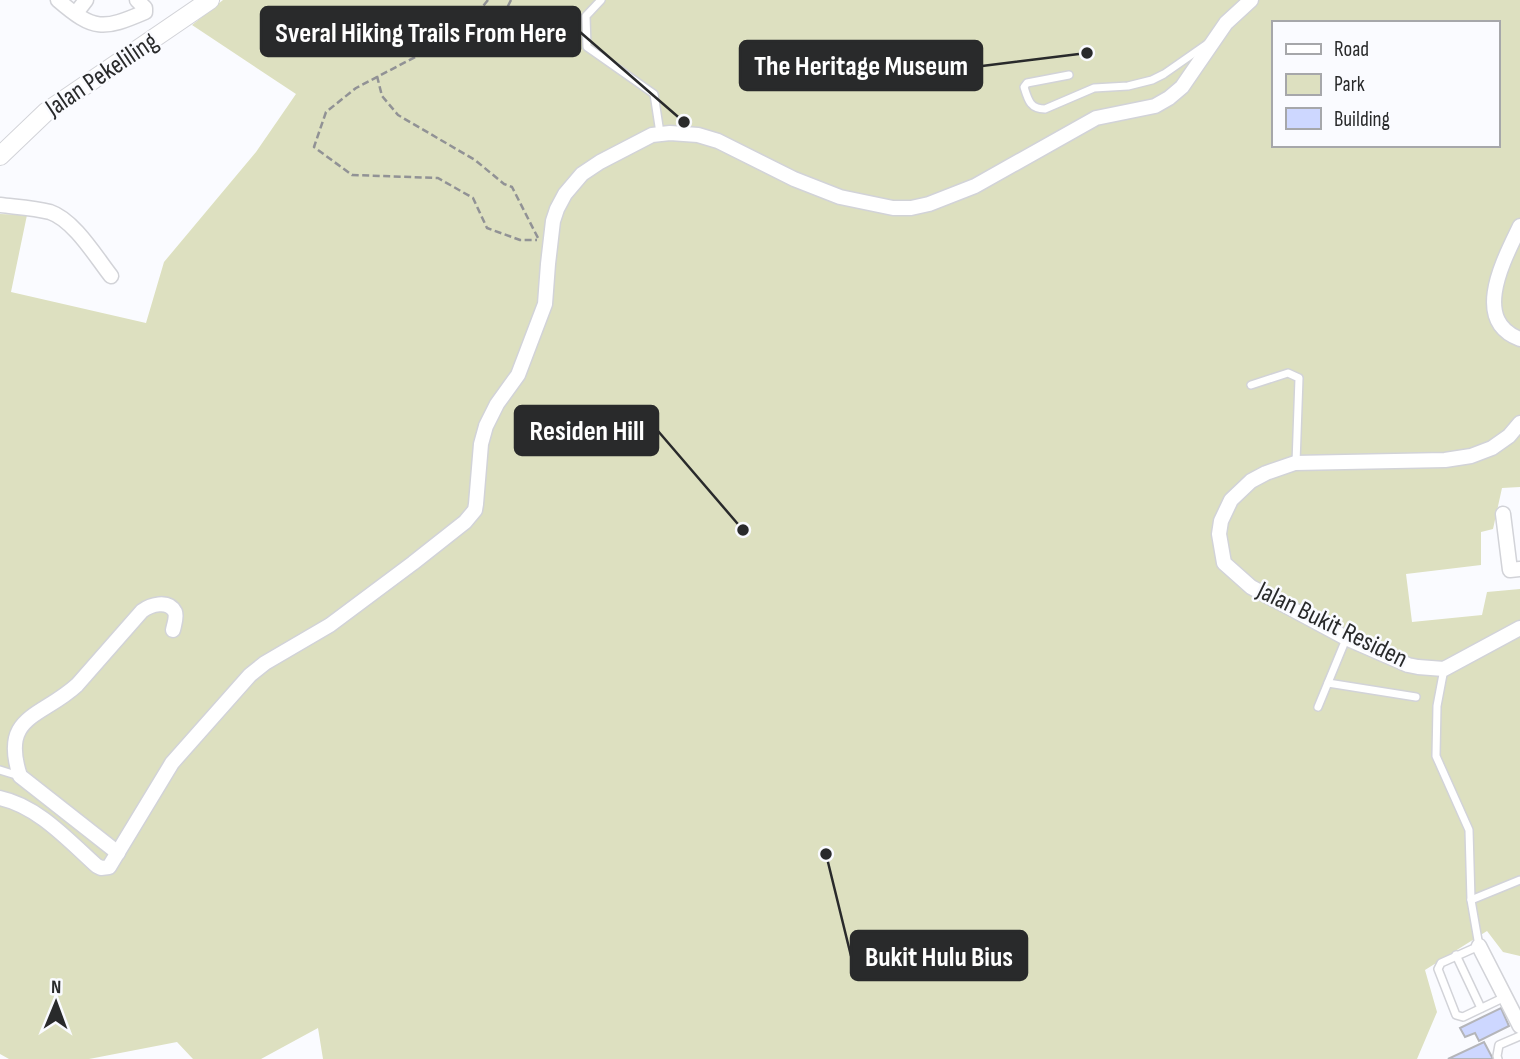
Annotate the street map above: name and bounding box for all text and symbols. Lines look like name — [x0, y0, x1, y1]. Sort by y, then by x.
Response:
callout: Sveral Hiking Trails From Here — [261, 7, 580, 56]
text: Sveral Hiking Trails From Here — [275, 17, 567, 50]
legend — [1272, 21, 1499, 147]
street label: Jalan Pekeliling — [39, 26, 164, 124]
text: Road — [1334, 37, 1369, 62]
callout: The Heritage Museum — [740, 41, 982, 90]
text: The Heritage Museum — [754, 50, 968, 83]
text: Park — [1334, 72, 1365, 97]
text: Building — [1334, 107, 1390, 132]
callout: Residen Hill — [515, 406, 658, 455]
text: Residen Hill — [530, 415, 644, 448]
street label: Jalan Bukit Residen — [1251, 575, 1412, 675]
callout: Bukit Hulu Bius — [851, 931, 1027, 980]
text: Bukit Hulu Bius — [865, 941, 1013, 974]
north arrow — [21, 968, 91, 1038]
text: N — [51, 976, 62, 999]

